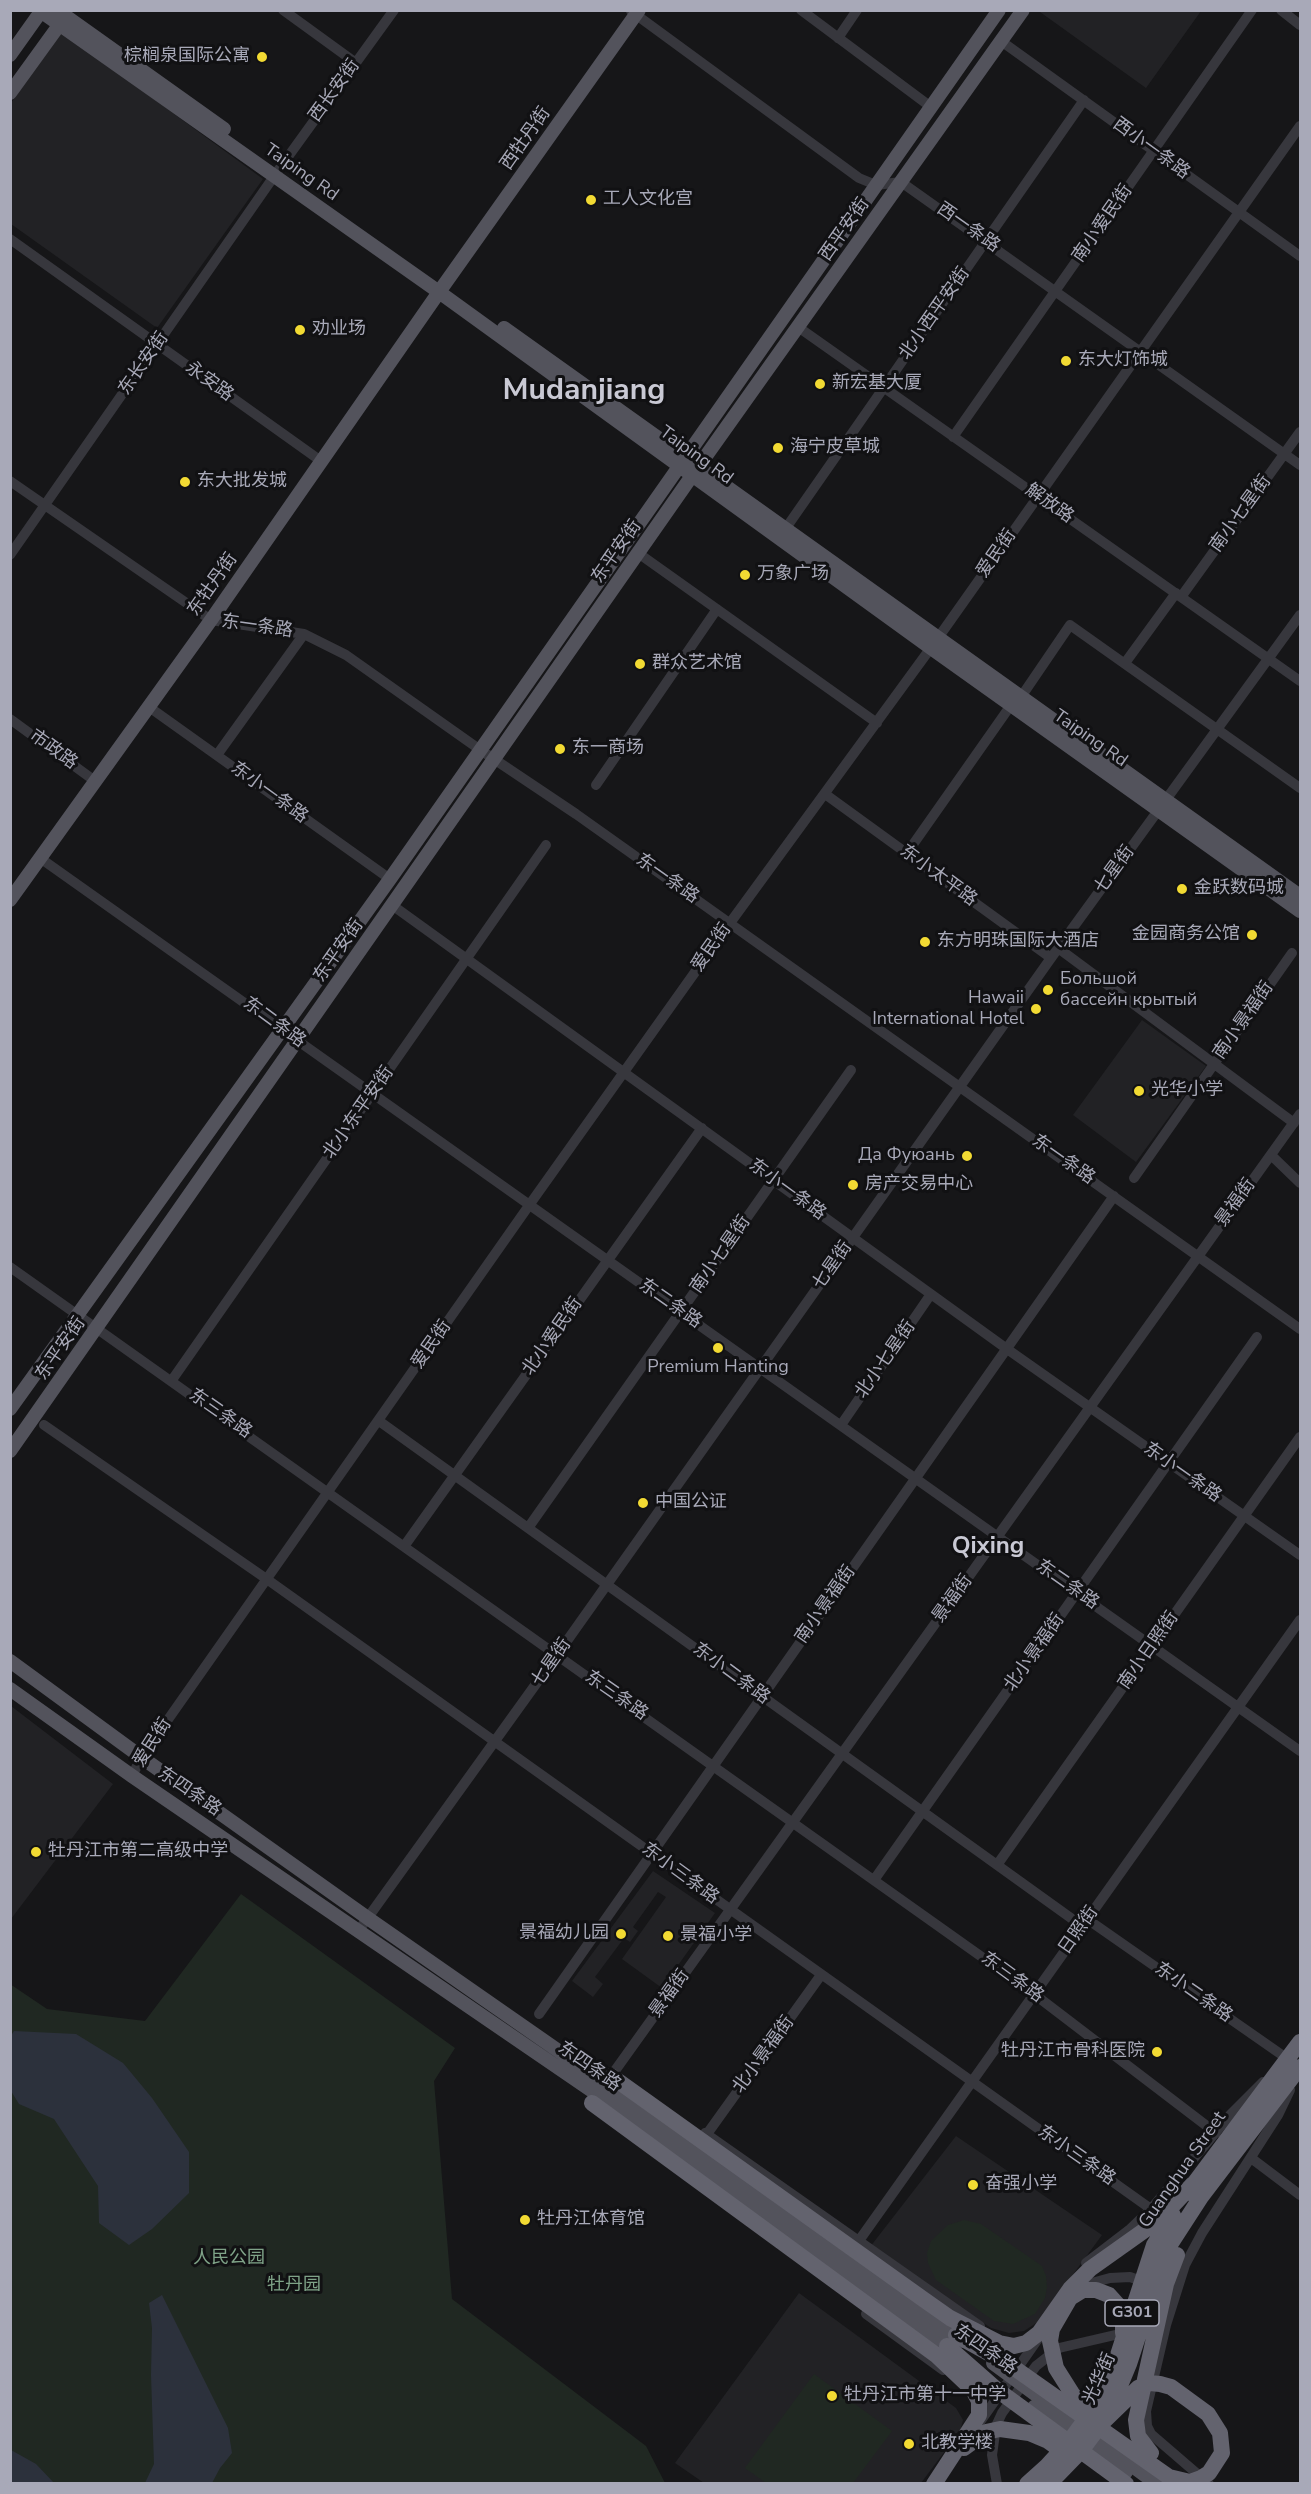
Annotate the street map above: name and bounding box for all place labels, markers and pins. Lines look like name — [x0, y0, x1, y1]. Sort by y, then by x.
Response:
place label: 棕榈泉国际公寓 — [124, 46, 250, 68]
marker: 棕榈泉国际公寓 — [255, 50, 269, 64]
place label: 工人文化宫 — [603, 189, 693, 211]
marker: 工人文化宫 — [584, 193, 598, 207]
place label: 劝业场 — [312, 319, 366, 341]
marker: 劝业场 — [293, 323, 307, 337]
place label: 东大灯饰城 — [1078, 350, 1168, 372]
marker: 东大灯饰城 — [1059, 354, 1073, 368]
place label: 新宏基大厦 — [832, 373, 922, 395]
marker: 新宏基大厦 — [813, 377, 827, 391]
place label: 海宁皮草城 — [790, 437, 880, 459]
marker: 海宁皮草城 — [771, 441, 785, 455]
place label: 东大批发城 — [197, 471, 287, 493]
marker: 东大批发城 — [178, 475, 192, 489]
place label: 万象广场 — [757, 564, 829, 586]
marker: 万象广场 — [738, 568, 752, 582]
place label: 群众艺术馆 — [652, 653, 742, 675]
marker: 群众艺术馆 — [633, 657, 647, 671]
place label: 东一商场 — [572, 738, 644, 760]
marker: 东一商场 — [553, 742, 567, 756]
place label: 金跃数码城 — [1194, 878, 1284, 900]
marker: 金跃数码城 — [1175, 882, 1189, 896]
place label: 金园商务公馆 — [1132, 924, 1240, 946]
marker: 金园商务公馆 — [1245, 928, 1259, 942]
place label: 东方明珠国际大酒店 — [937, 931, 1099, 953]
marker: 东方明珠国际大酒店 — [918, 935, 932, 949]
place label: Большой бассейн крытый — [1060, 969, 1197, 1012]
marker: Большой бассейн крытый — [1041, 983, 1055, 997]
place label: Hawaii International Hotel — [872, 988, 1024, 1030]
marker: Hawaii International Hotel — [1029, 1002, 1043, 1016]
place label: 光华小学 — [1151, 1080, 1223, 1102]
marker: 光华小学 — [1132, 1084, 1146, 1098]
place label: Да Фуюань — [858, 1145, 955, 1167]
marker: Да Фуюань — [960, 1149, 974, 1163]
place label: 房产交易中心 — [865, 1174, 973, 1196]
marker: 房产交易中心 — [846, 1178, 860, 1192]
marker: Premium Hanting — [711, 1341, 725, 1355]
place label: Premium Hanting — [647, 1357, 789, 1379]
place label: 中国公证 — [655, 1492, 727, 1514]
marker: 中国公证 — [636, 1496, 650, 1510]
place label: 牡丹江市第二高级中学 — [48, 1841, 228, 1863]
marker: 牡丹江市第二高级中学 — [29, 1845, 43, 1859]
place label: 景福幼儿园 — [519, 1923, 609, 1945]
place label: 景福小学 — [680, 1925, 752, 1947]
marker: 景福幼儿园 — [614, 1927, 628, 1941]
marker: 景福小学 — [661, 1929, 675, 1943]
place label: 牡丹江市骨科医院 — [1001, 2041, 1145, 2063]
marker: 牡丹江市骨科医院 — [1150, 2045, 1164, 2059]
place label: 奋强小学 — [985, 2174, 1057, 2196]
marker: 奋强小学 — [966, 2178, 980, 2192]
place label: 牡丹江体育馆 — [537, 2209, 645, 2231]
marker: 牡丹江体育馆 — [518, 2213, 532, 2227]
place label: 牡丹江市第十一中学 — [844, 2385, 1006, 2407]
marker: 牡丹江市第十一中学 — [825, 2389, 839, 2403]
place label: 北教学楼 — [921, 2433, 993, 2455]
marker: 北教学楼 — [902, 2437, 916, 2451]

